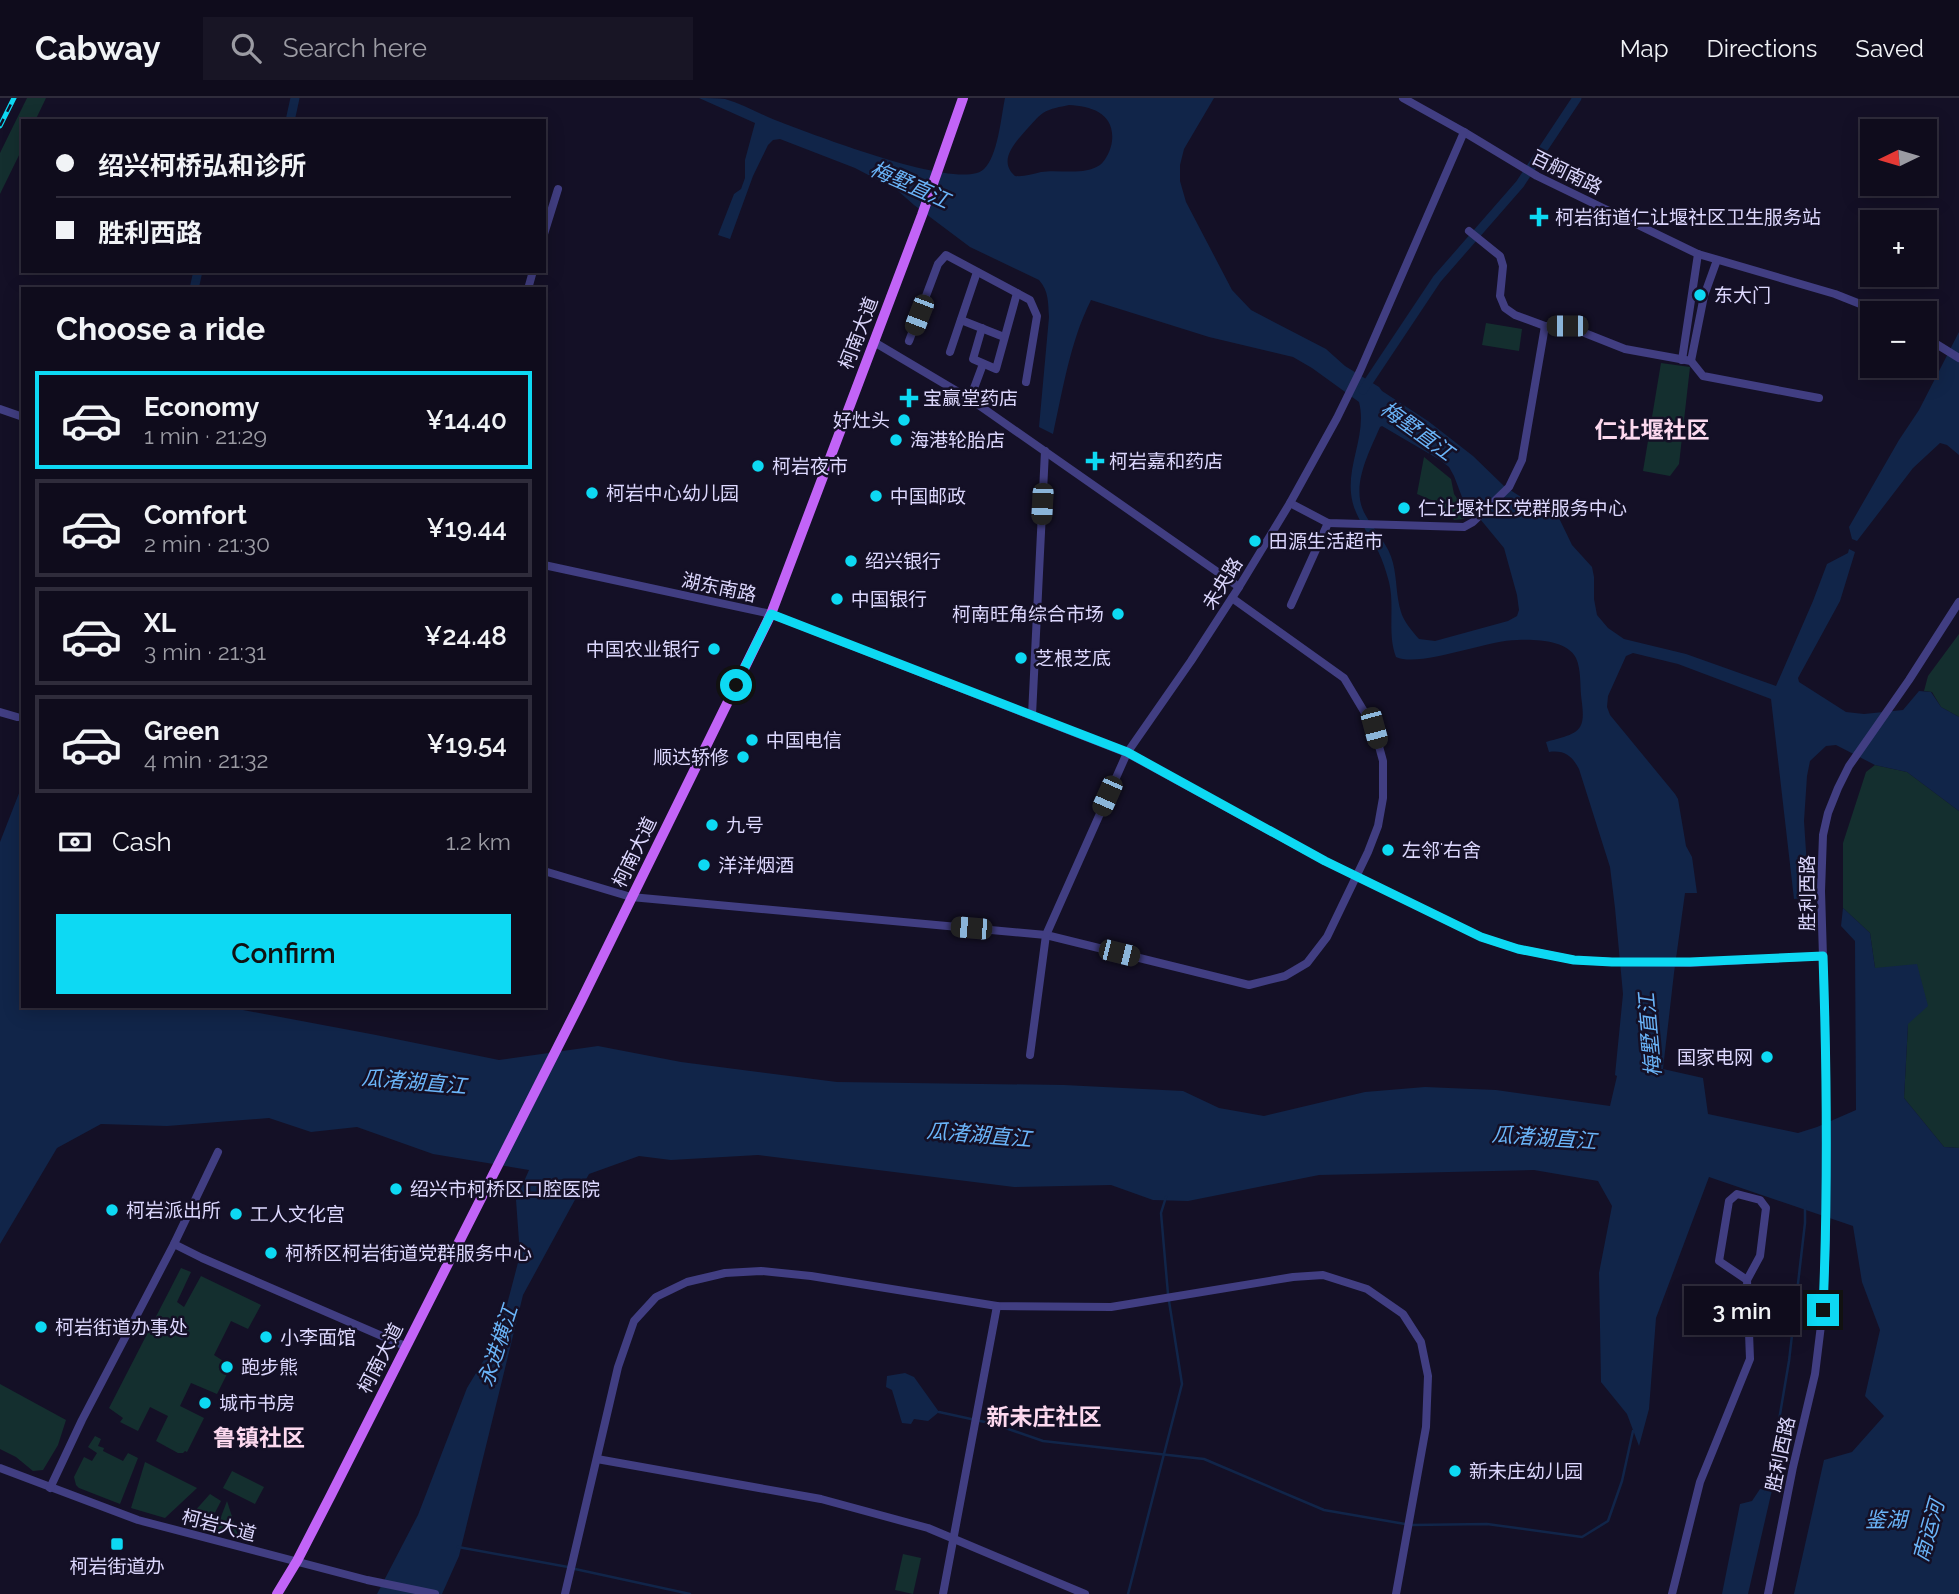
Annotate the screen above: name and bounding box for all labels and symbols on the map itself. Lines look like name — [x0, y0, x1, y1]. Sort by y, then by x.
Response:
north arrow — [1860, 119, 1937, 196]
street label: 百舸南路 — [1528, 145, 1606, 199]
water label: 梅墅直江 — [867, 156, 955, 214]
place label: 柯岩街道仁让堰社区卫生服务站 — [1555, 206, 1821, 228]
marker: 柯岩街道仁让堰社区卫生服务站 — [1529, 207, 1549, 227]
place label: 东大门 — [1714, 284, 1771, 306]
marker: 东大门 — [1692, 287, 1708, 303]
car — [902, 292, 937, 338]
street label: 柯南大道 — [834, 294, 882, 372]
car — [1547, 316, 1589, 337]
place label: 宝赢堂药店 — [923, 387, 1018, 409]
marker: 宝赢堂药店 — [901, 390, 917, 406]
water label: 梅墅直江 — [1376, 396, 1460, 467]
place label: 好灶头 — [833, 409, 890, 431]
marker: 好灶头 — [896, 412, 912, 428]
district label: 仁让堰社区 — [1595, 416, 1710, 443]
place label: 海港轮胎店 — [910, 429, 1005, 451]
marker: 海港轮胎店 — [888, 432, 904, 448]
place label: 柯岩嘉和药店 — [1109, 450, 1223, 472]
marker: 柯岩嘉和药店 — [1087, 453, 1103, 469]
place label: 柯岩夜市 — [772, 455, 848, 477]
marker: 柯岩夜市 — [750, 458, 766, 474]
place label: 柯岩中心幼儿园 — [606, 482, 739, 504]
car — [1031, 482, 1054, 526]
marker: 柯岩中心幼儿园 — [584, 485, 600, 501]
place label: 中国邮政 — [890, 485, 966, 507]
marker: 中国邮政 — [868, 488, 884, 504]
place label: 仁让堰社区党群服务中心 — [1418, 497, 1627, 519]
marker: 仁让堰社区党群服务中心 — [1396, 500, 1412, 516]
place label: 田源生活超市 — [1269, 530, 1383, 552]
marker: 田源生活超市 — [1247, 533, 1263, 549]
place label: 绍兴银行 — [865, 550, 941, 572]
marker: 绍兴银行 — [843, 553, 859, 569]
street label: 未央路 — [1198, 553, 1246, 613]
street label: 湖东南路 — [680, 568, 758, 606]
place label: 中国银行 — [851, 588, 927, 610]
marker: 中国银行 — [829, 591, 845, 607]
place label: 柯南旺角综合市场 — [952, 603, 1104, 625]
marker: 柯南旺角综合市场 — [1110, 606, 1126, 622]
place label: 中国农业银行 — [586, 638, 700, 660]
marker: 中国农业银行 — [706, 641, 722, 657]
place label: 芝根芝底 — [1035, 647, 1111, 669]
marker: 芝根芝底 — [1013, 650, 1029, 666]
route start — [720, 669, 752, 701]
car — [1359, 705, 1390, 751]
place label: 中国电信 — [766, 729, 842, 751]
marker: 中国电信 — [744, 732, 760, 748]
place label: 顺达轿修 — [653, 746, 729, 768]
marker: 顺达轿修 — [735, 749, 751, 765]
car — [1089, 773, 1126, 819]
street label: 柯南大道 — [607, 813, 661, 891]
place label: 九号 — [726, 814, 764, 836]
marker: 九号 — [704, 817, 720, 833]
place label: 左邻˙右舍 — [1402, 839, 1481, 861]
marker: 左邻˙右舍 — [1380, 842, 1396, 858]
place label: 洋洋烟酒 — [718, 854, 794, 876]
street label: 胜利西路 — [1796, 855, 1818, 931]
marker: 洋洋烟酒 — [696, 857, 712, 873]
car — [950, 916, 993, 940]
car — [1097, 938, 1142, 968]
water label: 梅墅直江 — [1633, 990, 1666, 1078]
place label: 国家电网 — [1677, 1046, 1753, 1068]
marker: 国家电网 — [1759, 1049, 1775, 1065]
water label: 瓜渚湖直江 — [361, 1064, 469, 1099]
water label: 瓜渚湖直江 — [926, 1117, 1034, 1152]
water label: 瓜渚湖直江 — [1491, 1121, 1599, 1154]
place label: 绍兴市柯桥区口腔医院 — [410, 1178, 600, 1200]
marker: 绍兴市柯桥区口腔医院 — [388, 1181, 404, 1197]
place label: 柯岩派出所 — [126, 1199, 221, 1221]
marker: 柯岩派出所 — [104, 1202, 120, 1218]
place label: 工人文化宫 — [250, 1203, 345, 1225]
marker: 工人文化宫 — [228, 1206, 244, 1222]
place label: 柯桥区柯岩街道党群服务中心 — [285, 1242, 532, 1264]
marker: 柯桥区柯岩街道党群服务中心 — [263, 1245, 279, 1261]
callout: 3 min — [1683, 1286, 1798, 1334]
route end — [1807, 1294, 1839, 1326]
water label: 永进横江 — [473, 1300, 523, 1390]
place label: 柯岩街道办事处 — [55, 1316, 188, 1338]
marker: 柯岩街道办事处 — [33, 1319, 49, 1335]
street label: 柯南大道 — [353, 1319, 407, 1397]
place label: 小李面馆 — [280, 1326, 356, 1348]
marker: 小李面馆 — [258, 1329, 274, 1345]
place label: 跑步熊 — [241, 1356, 298, 1378]
marker: 跑步熊 — [219, 1359, 235, 1375]
place label: 城市书房 — [219, 1392, 295, 1414]
marker: 城市书房 — [197, 1395, 213, 1411]
district label: 新未庄社区 — [987, 1403, 1102, 1430]
street label: 胜利西路 — [1761, 1415, 1799, 1493]
district label: 鲁镇社区 — [213, 1424, 305, 1451]
place label: 新未庄幼儿园 — [1469, 1460, 1583, 1482]
marker: 新未庄幼儿园 — [1447, 1463, 1463, 1479]
water label: 南运河 — [1908, 1493, 1950, 1565]
street label: 柯岩大道 — [179, 1505, 259, 1545]
water label: 鉴湖 — [1865, 1507, 1910, 1532]
marker: 柯岩街道办 — [109, 1536, 125, 1552]
place label: 柯岩街道办 — [69, 1555, 165, 1577]

